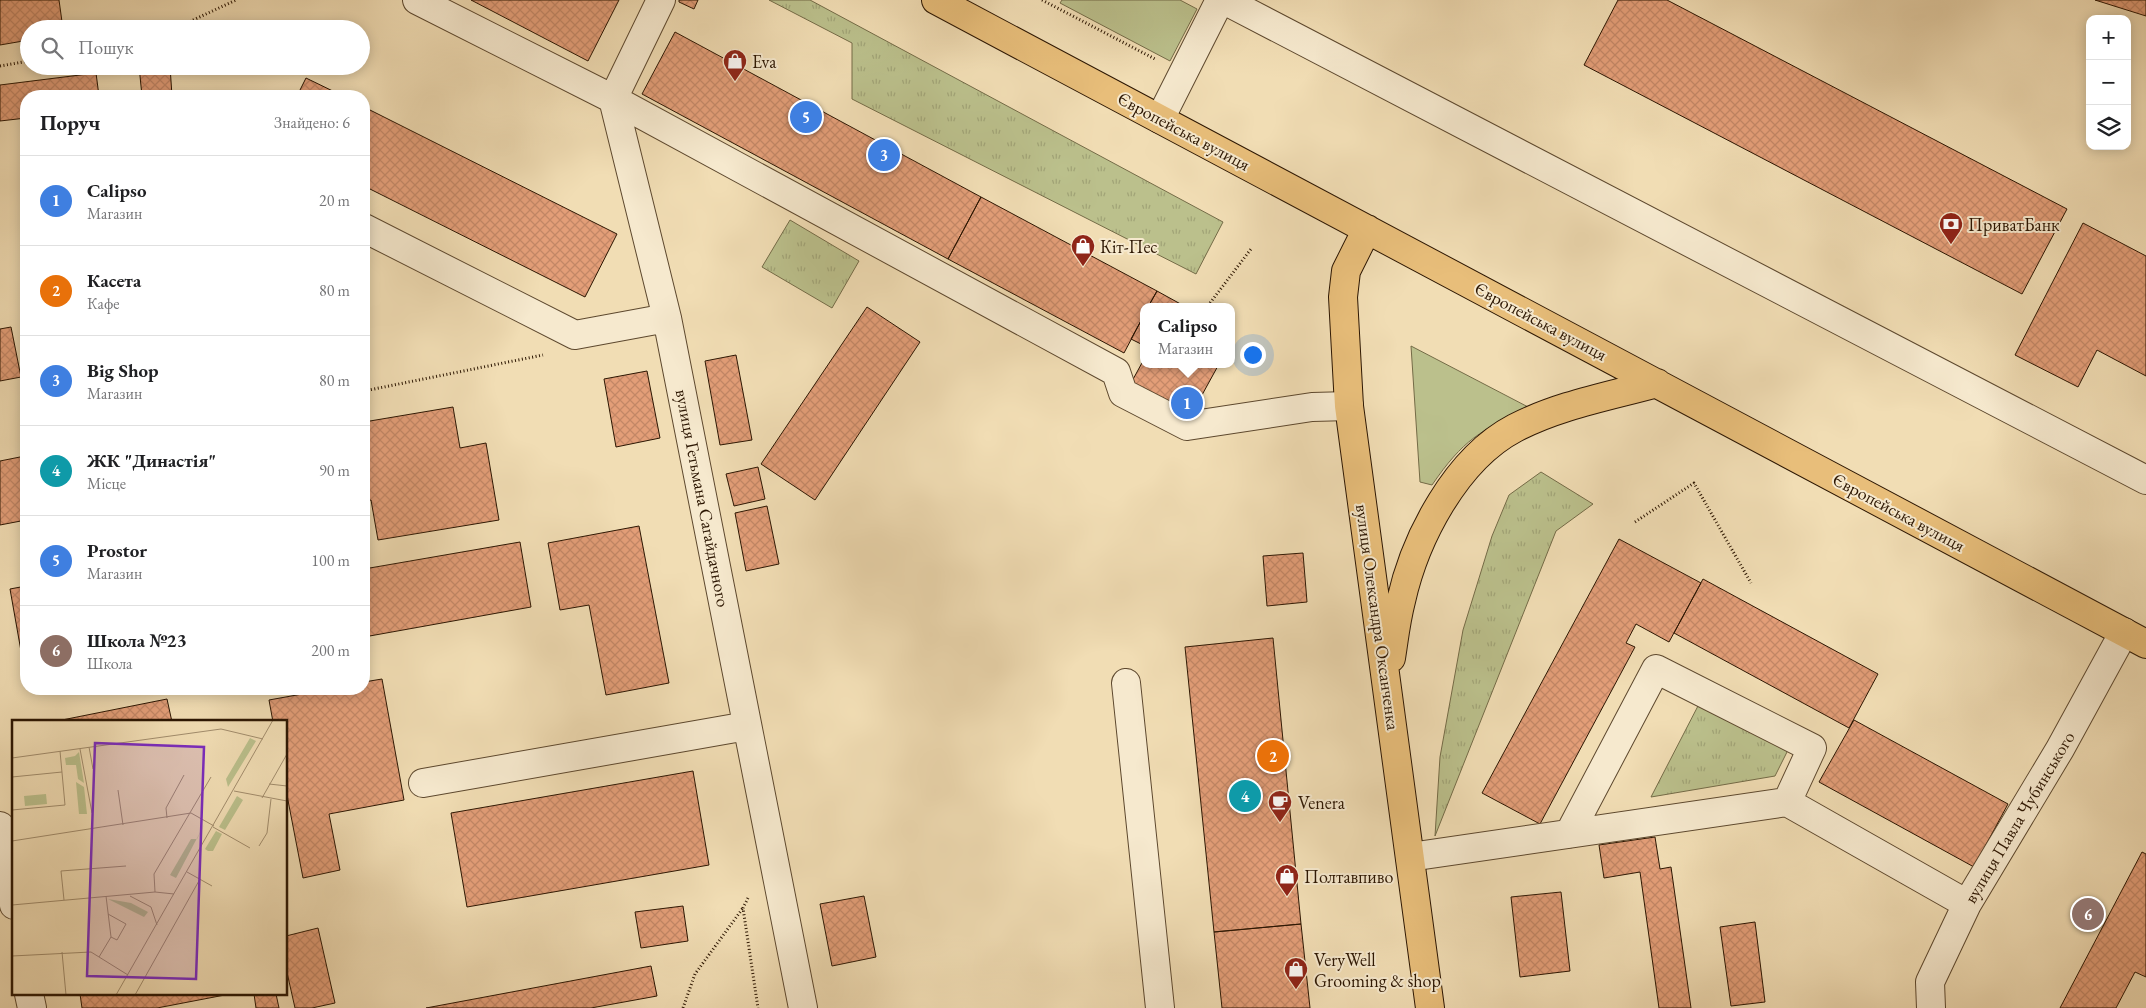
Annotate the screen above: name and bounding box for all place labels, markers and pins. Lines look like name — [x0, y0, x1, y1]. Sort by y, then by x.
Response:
shop icon: Eva — [722, 48, 748, 82]
place label: Eva — [752, 50, 777, 73]
pin: 5 — [790, 98, 822, 136]
pin: 3 — [868, 136, 900, 174]
bank icon: ПриватБанк — [1938, 211, 1964, 245]
place label: ПриватБанк — [1968, 213, 2060, 236]
shop icon: Кіт-Пес — [1070, 233, 1096, 267]
place label: Кіт-Пес — [1100, 235, 1158, 258]
pin: 1 — [1171, 384, 1203, 422]
pin: 2 — [1257, 737, 1289, 775]
pin: 4 — [1229, 777, 1261, 815]
cafe icon: Venera — [1267, 789, 1293, 823]
place label: Venera — [1298, 791, 1346, 814]
shop icon: Полтавпиво — [1274, 863, 1300, 897]
place label: Полтавпиво — [1304, 865, 1393, 888]
pin: 6 — [2072, 895, 2104, 933]
place label: VeryWell Grooming & shop — [1314, 948, 1441, 992]
shop icon: VeryWell Grooming & shop — [1283, 956, 1309, 990]

